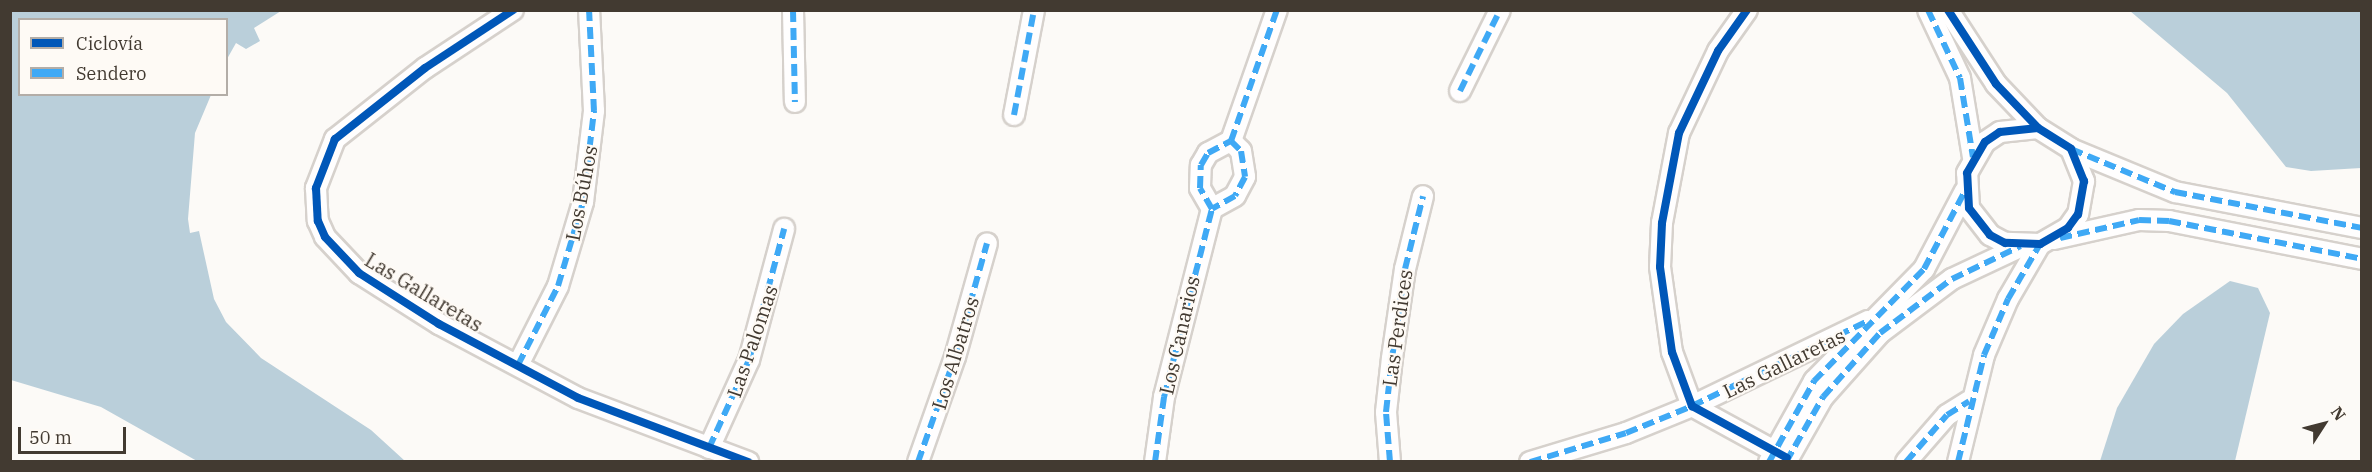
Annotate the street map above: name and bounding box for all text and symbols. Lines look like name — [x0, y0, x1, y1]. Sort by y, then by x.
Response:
legend — [18, 18, 228, 96]
text: Ciclovía — [76, 32, 143, 55]
text: Sendero — [76, 62, 146, 85]
street label: Los Búhos — [560, 143, 602, 243]
street label: Las Gallaretas — [361, 247, 487, 337]
street label: Las Perdices — [1377, 268, 1417, 388]
street label: Los Canarios — [1154, 273, 1204, 397]
street label: Las Palomas — [722, 282, 782, 400]
street label: Los Albatros — [926, 294, 984, 412]
street label: Las Gallaretas — [1719, 323, 1849, 403]
north arrow — [2294, 394, 2354, 454]
text: N — [2327, 402, 2350, 424]
scale bar — [21, 415, 129, 453]
text: 50 m — [29, 426, 72, 449]

